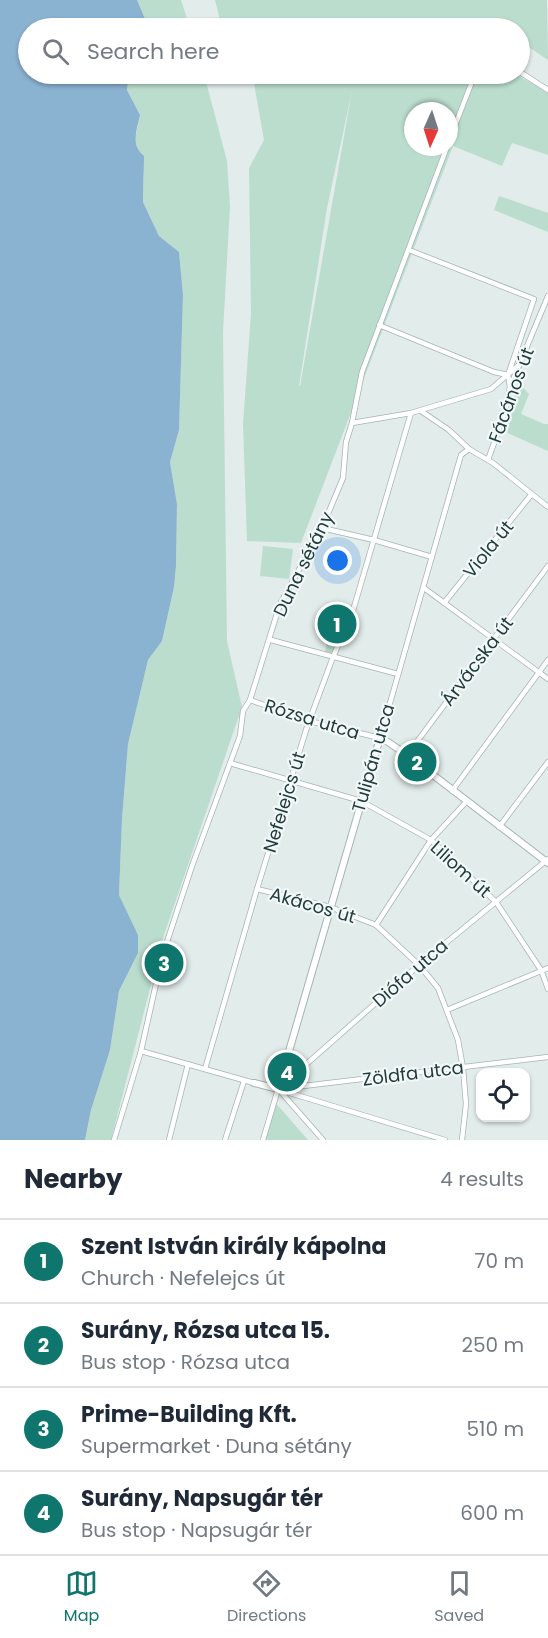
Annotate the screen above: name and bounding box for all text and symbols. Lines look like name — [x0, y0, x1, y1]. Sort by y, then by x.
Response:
search box — [18, 18, 530, 84]
icon: search — [39, 35, 72, 68]
text: Search here — [87, 36, 220, 67]
north arrow — [404, 102, 458, 156]
street label: Fácános út — [482, 344, 540, 446]
street label: Duna sétány — [267, 507, 339, 621]
street label: Viola út — [457, 515, 519, 583]
your location — [323, 546, 352, 575]
pin: 1 — [318, 602, 356, 646]
street label: Árvácska út — [435, 611, 519, 711]
street label: Rózsa utca — [261, 693, 363, 745]
street label: Tulipán utca — [346, 701, 400, 815]
pin: 2 — [398, 740, 436, 784]
street label: Nefelejcs út — [257, 749, 311, 855]
street label: Liliom út — [425, 835, 497, 903]
street label: Akácos út — [267, 881, 359, 929]
street label: Diófa utca — [367, 933, 453, 1013]
pin: 3 — [144, 940, 184, 986]
pin: 4 — [268, 1050, 306, 1094]
street label: Zöldfa utca — [361, 1054, 465, 1092]
map controls — [476, 1068, 530, 1122]
button: locate — [476, 1068, 530, 1122]
text: Nearby — [24, 1161, 122, 1197]
text: 4 results — [440, 1165, 524, 1193]
text: Szent István király kápolna — [81, 1231, 387, 1262]
text: 1 — [40, 1247, 47, 1275]
text: 70 m — [475, 1247, 524, 1275]
text: Church · Nefelejcs út — [81, 1264, 285, 1292]
text: Surány, Rózsa utca 15. — [81, 1315, 330, 1346]
text: 2 — [38, 1331, 49, 1359]
text: 250 m — [461, 1331, 524, 1359]
text: Bus stop · Rózsa utca — [81, 1348, 290, 1376]
text: Prime-Building Kft. — [81, 1399, 297, 1430]
text: 3 — [37, 1415, 50, 1443]
text: 510 m — [467, 1415, 524, 1443]
text: Supermarket · Duna sétány — [81, 1432, 352, 1460]
text: Surány, Napsugár tér — [81, 1483, 323, 1514]
text: 4 — [37, 1499, 50, 1527]
text: 600 m — [460, 1499, 524, 1527]
text: Bus stop · Napsugár tér — [81, 1516, 312, 1544]
tab: Map — [64, 1567, 99, 1628]
tab: Directions — [227, 1567, 306, 1628]
tab: Saved — [434, 1567, 484, 1628]

